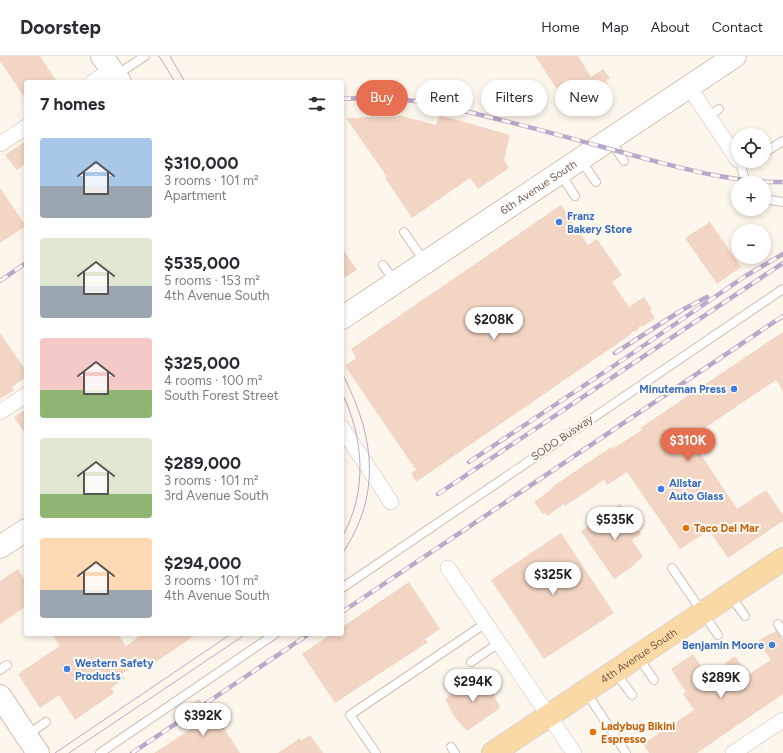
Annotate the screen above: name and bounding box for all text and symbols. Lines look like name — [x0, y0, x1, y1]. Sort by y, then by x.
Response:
text: Doorstep — [20, 16, 101, 39]
text: Home — [541, 19, 580, 36]
text: Map — [602, 19, 629, 36]
text: About — [651, 19, 690, 36]
text: Contact — [712, 19, 763, 36]
chip: Buy — [356, 80, 408, 116]
chip: Rent — [416, 80, 473, 116]
chip: Filters — [481, 80, 547, 116]
chip: New — [555, 80, 613, 116]
icon: filters — [306, 93, 328, 115]
text: 7 homes — [40, 94, 105, 114]
map controls — [731, 128, 771, 264]
button: locate — [731, 128, 771, 168]
text: $310,000 — [164, 153, 238, 173]
icon: home — [72, 154, 120, 202]
street label: 6th Avenue South — [498, 157, 579, 217]
text: 3 rooms · 101 m² — [164, 173, 259, 188]
button: + — [731, 176, 771, 216]
text: Apartment — [164, 188, 227, 203]
place label: Franz Bakery Store — [567, 210, 632, 236]
marker: Franz Bakery Store — [554, 217, 564, 227]
button: − — [731, 224, 771, 264]
text: $535,000 — [164, 253, 240, 273]
icon: home — [72, 254, 120, 302]
text: 5 rooms · 153 m² — [164, 273, 260, 288]
text: 4th Avenue South — [164, 288, 270, 303]
pin: $208K — [466, 307, 522, 341]
text: $208K — [474, 312, 514, 327]
text: $325,000 — [164, 353, 240, 373]
icon: home — [72, 354, 120, 402]
text: 4 rooms · 100 m² — [164, 373, 263, 388]
place label: Minuteman Press — [639, 383, 726, 396]
marker: Minuteman Press — [729, 384, 739, 394]
text: South Forest Street — [164, 388, 279, 403]
street label: SODO Busway — [529, 412, 596, 463]
pin: $310K — [660, 428, 716, 462]
text: $310K — [670, 433, 707, 448]
text: $289,000 — [164, 453, 241, 473]
icon: home — [72, 454, 120, 502]
text: 3 rooms · 101 m² — [164, 473, 259, 488]
place label: Allstar Auto Glass — [669, 477, 723, 503]
marker: Allstar Auto Glass — [656, 484, 666, 494]
text: 3rd Avenue South — [164, 488, 268, 503]
pin: $535K — [587, 507, 643, 541]
text: $535K — [596, 512, 634, 527]
place label: Taco Del Mar — [694, 522, 760, 535]
marker: Taco Del Mar — [681, 523, 691, 533]
text: $294,000 — [164, 553, 241, 573]
icon: home — [72, 554, 120, 602]
pin: $325K — [525, 562, 581, 596]
text: $325K — [534, 567, 572, 582]
text: 3 rooms · 101 m² — [164, 573, 259, 588]
text: 4th Avenue South — [164, 588, 270, 603]
street label: 4th Avenue South — [598, 625, 679, 686]
place label: Benjamin Moore — [682, 639, 764, 652]
marker: Benjamin Moore — [767, 640, 777, 650]
place label: Western Safety Products — [75, 657, 154, 683]
marker: Western Safety Products — [62, 664, 72, 674]
pin: $289K — [693, 665, 749, 699]
pin: $294K — [445, 669, 501, 703]
text: $289K — [702, 670, 740, 685]
text: $294K — [453, 674, 493, 689]
pin: $392K — [175, 703, 231, 737]
text: $392K — [184, 708, 222, 723]
place label: Ladybug Bikini Espresso — [601, 720, 675, 746]
marker: Ladybug Bikini Espresso — [588, 727, 598, 737]

